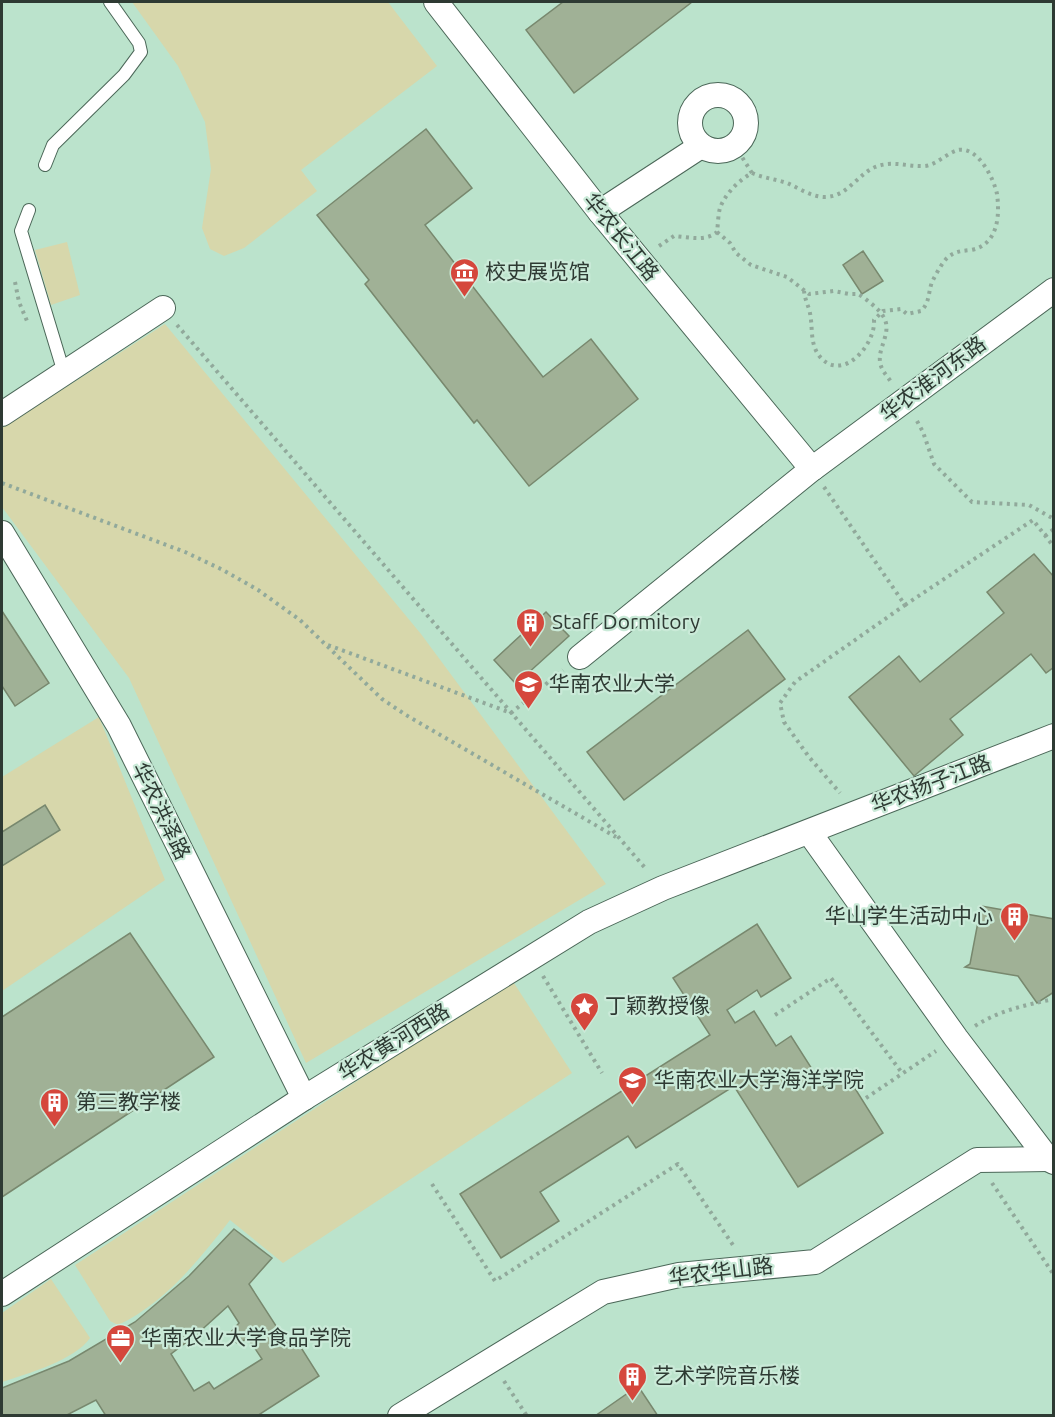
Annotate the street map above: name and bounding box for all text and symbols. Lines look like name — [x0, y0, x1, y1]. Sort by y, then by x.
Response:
street label: 华农长江路 — [579, 188, 664, 285]
museum icon: 校史展览馆 — [448, 256, 480, 298]
place label: 校史展览馆 — [485, 259, 590, 283]
street label: 华农淮河东路 — [875, 331, 990, 426]
building icon: Staff Dormitory — [515, 606, 547, 648]
place label: Staff Dormitory — [552, 609, 700, 633]
school or university icon: 华南农业大学 — [512, 668, 544, 710]
place label: 华南农业大学 — [549, 671, 675, 695]
street label: 华农扬子江路 — [868, 749, 994, 817]
street label: 华农洪泽路 — [128, 758, 196, 863]
building icon: 华山学生活动中心 — [998, 900, 1030, 942]
place label: 华山学生活动中心 — [825, 903, 993, 927]
place icon: 丁颖教授像 — [568, 990, 600, 1032]
place label: 丁颖教授像 — [605, 993, 710, 1017]
street label: 华农黄河西路 — [334, 998, 453, 1085]
school or university icon: 华南农业大学海洋学院 — [617, 1064, 649, 1106]
place label: 华南农业大学海洋学院 — [654, 1067, 864, 1091]
building icon: 第三教学楼 — [39, 1086, 71, 1128]
place label: 第三教学楼 — [76, 1089, 181, 1113]
street label: 华农华山路 — [667, 1253, 774, 1289]
office icon: 华南农业大学食品学院 — [104, 1322, 136, 1364]
place label: 华南农业大学食品学院 — [141, 1325, 351, 1349]
building icon: 艺术学院音乐楼 — [616, 1360, 648, 1402]
place label: 艺术学院音乐楼 — [653, 1363, 800, 1387]

